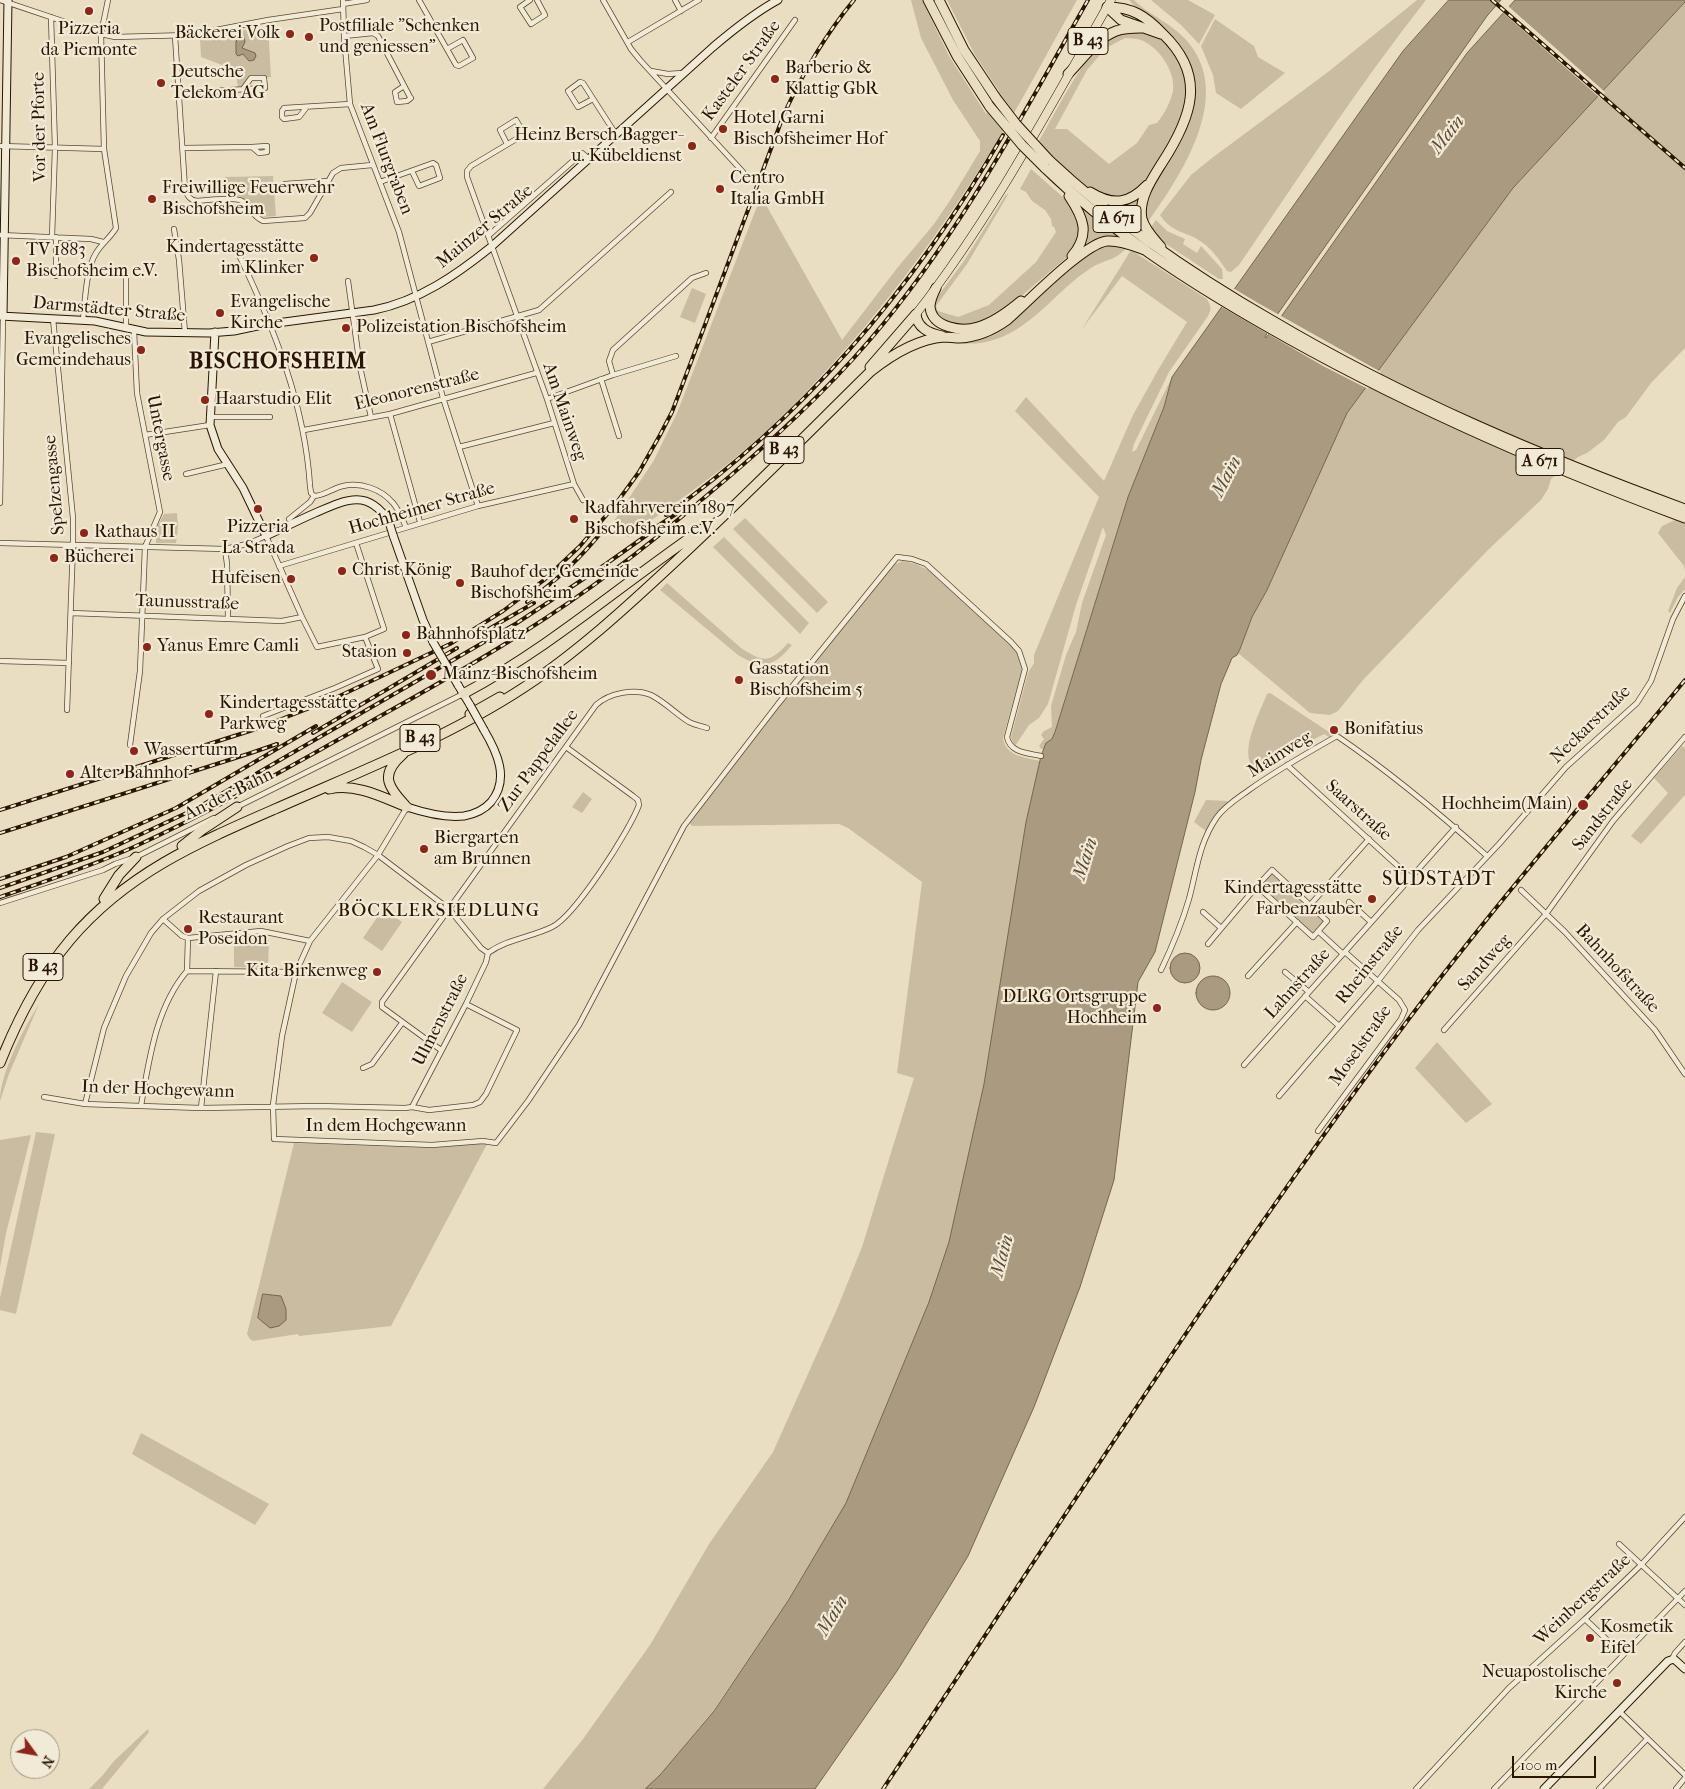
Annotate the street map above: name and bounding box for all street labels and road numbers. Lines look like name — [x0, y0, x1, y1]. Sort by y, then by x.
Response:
street label: Kasteler Straße — [698, 16, 786, 126]
road number: B 43 — [1068, 27, 1108, 54]
street label: Vor der Pforte — [28, 72, 52, 182]
street label: Am Flurgraben — [355, 100, 417, 218]
street label: Mainzer Straße — [432, 180, 538, 274]
road number: A 671 — [1093, 205, 1141, 232]
street label: Darmstädter Straße — [32, 293, 186, 327]
street label: Am Mainweg — [537, 360, 591, 464]
street label: Eleonorenstraße — [352, 364, 482, 416]
street label: Untergasse — [141, 393, 179, 483]
street label: Spelzengasse — [40, 434, 70, 536]
road number: B 43 — [764, 436, 804, 464]
road number: A 671 — [1516, 448, 1564, 476]
street label: Hochheimer Straße — [346, 478, 498, 540]
street label: Taunusstraße — [135, 590, 239, 616]
street label: Neckarstraße — [1546, 681, 1636, 769]
street label: Zur Pappelallee — [494, 705, 584, 817]
road number: B 43 — [400, 724, 440, 751]
street label: Mainweg — [1244, 727, 1316, 783]
street label: An der Bahn — [181, 764, 277, 826]
street label: Sandstraße — [1568, 775, 1638, 855]
street label: Saarstraße — [1321, 776, 1395, 846]
street label: Bahnhofstraße — [1570, 920, 1664, 1018]
street label: Rheinstraße — [1332, 921, 1408, 1009]
street label: Sandweg — [1454, 930, 1516, 996]
street label: Lahnstraße — [1261, 944, 1335, 1024]
road number: B 43 — [23, 954, 63, 980]
street label: Ulmenstraße — [408, 970, 474, 1070]
street label: Moselstraße — [1325, 1001, 1397, 1091]
street label: In der Hochgewann — [81, 1077, 235, 1103]
street label: In dem Hochgewann — [306, 1116, 466, 1138]
street label: Weinbergstraße — [1530, 1550, 1636, 1650]

